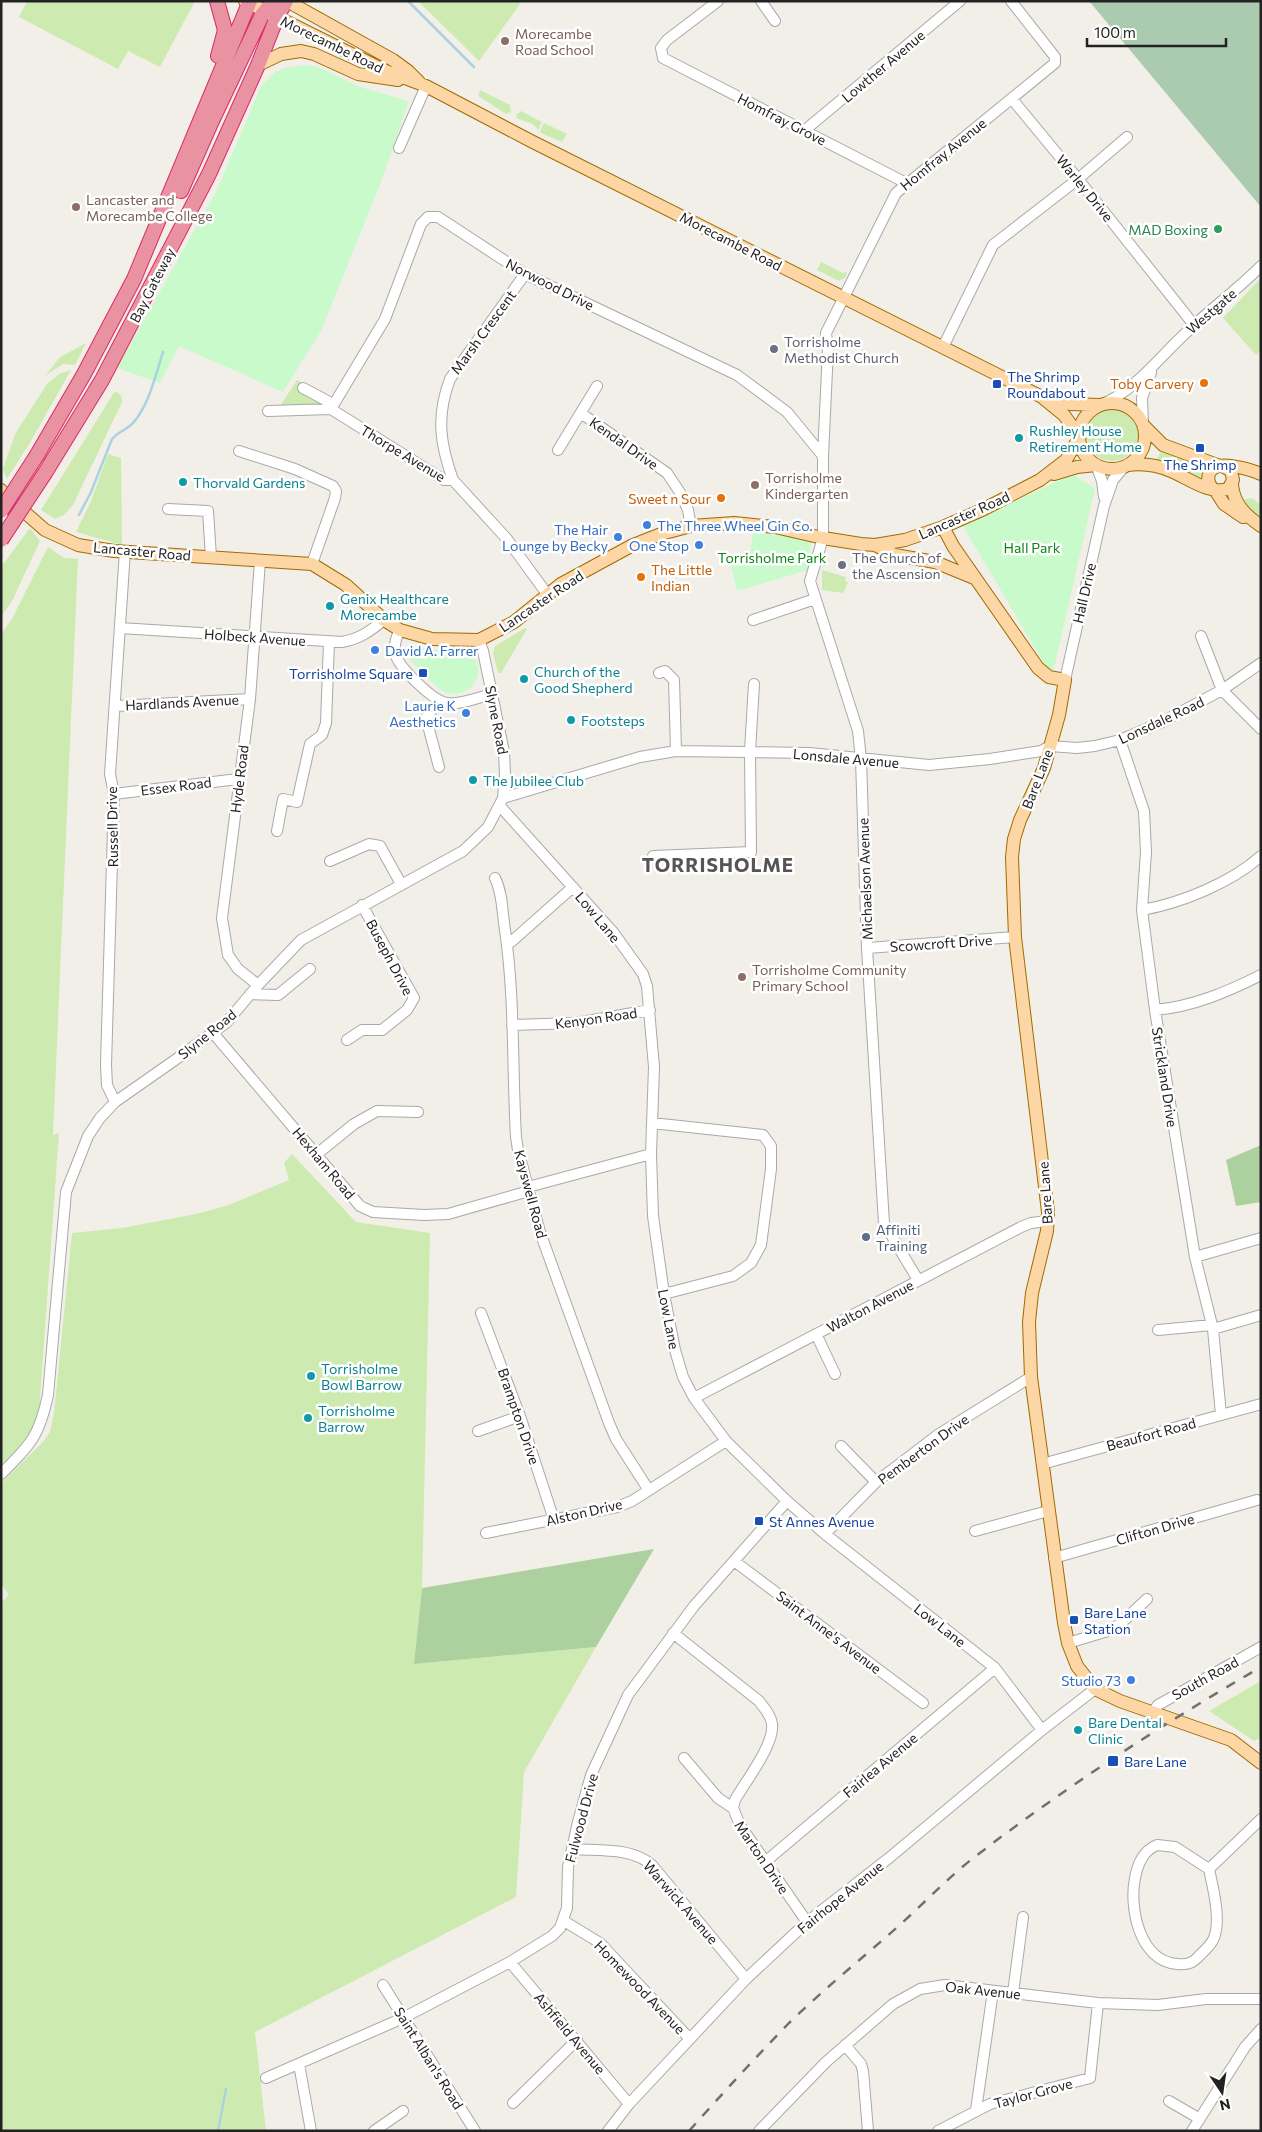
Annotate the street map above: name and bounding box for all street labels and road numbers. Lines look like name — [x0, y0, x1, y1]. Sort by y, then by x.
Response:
street label: Morecambe Road — [278, 12, 386, 76]
street label: Lowther Avenue — [838, 26, 928, 106]
street label: Homfray Grove — [735, 89, 829, 149]
street label: Homfray Avenue — [897, 114, 989, 194]
street label: Warley Drive — [1053, 151, 1117, 225]
street label: Morecambe Road — [677, 208, 785, 274]
street label: Bay Gateway — [126, 245, 178, 325]
street label: Norwood Drive — [503, 254, 597, 314]
street label: Westgate — [1183, 285, 1239, 337]
street label: Marsh Crescent — [447, 286, 519, 377]
street label: Kendal Drive — [586, 413, 662, 473]
street label: Thorpe Avenue — [357, 421, 449, 485]
street label: Lancaster Road — [916, 487, 1012, 543]
street label: Lancaster Road — [92, 538, 192, 564]
street label: Hall Drive — [1069, 561, 1099, 625]
street label: Lancaster Road — [496, 567, 586, 635]
street label: Holbeck Avenue — [204, 625, 306, 649]
street label: Slyne Road — [482, 684, 512, 756]
street label: Hardlands Avenue — [125, 691, 239, 713]
street label: Lonsdale Road — [1115, 693, 1207, 747]
street label: Hyde Road — [226, 744, 252, 814]
street label: Lonsdale Avenue — [792, 745, 900, 771]
street label: Bare Lane — [1018, 747, 1056, 811]
street label: Essex Road — [140, 773, 212, 799]
street label: Russell Drive — [103, 786, 121, 868]
street label: Michaelson Avenue — [854, 818, 876, 940]
street label: Low Lane — [572, 888, 624, 946]
street label: Buseph Drive — [363, 916, 417, 998]
street label: Scowcroft Drive — [889, 931, 993, 955]
street label: Kenyon Road — [554, 1004, 638, 1032]
street label: Slyne Road — [175, 1005, 239, 1063]
street label: Strickland Drive — [1149, 1026, 1181, 1128]
street label: Hexham Road — [289, 1124, 359, 1202]
street label: Kayswell Road — [511, 1148, 551, 1240]
street label: Bare Lane — [1034, 1161, 1056, 1225]
street label: Walton Avenue — [824, 1276, 916, 1336]
street label: Low Lane — [655, 1288, 683, 1350]
street label: Brampton Drive — [495, 1366, 543, 1466]
street label: Pemberton Drive — [874, 1410, 972, 1488]
street label: Beaufort Road — [1104, 1414, 1198, 1454]
street label: Alston Drive — [544, 1495, 624, 1529]
street label: Clifton Drive — [1114, 1510, 1196, 1548]
street label: Saint Anne's Avenue — [773, 1587, 885, 1677]
street label: Low Lane — [911, 1600, 969, 1650]
street label: South Road — [1169, 1653, 1241, 1703]
street label: Fairlea Avenue — [839, 1729, 921, 1801]
street label: Fulwood Drive — [561, 1772, 601, 1864]
street label: Marton Drive — [731, 1817, 793, 1897]
street label: Warwick Avenue — [640, 1857, 722, 1947]
street label: Fairhope Avenue — [794, 1857, 886, 1937]
street label: Homewood Avenue — [591, 1937, 689, 2037]
street label: Oak Avenue — [944, 1978, 1022, 2002]
street label: Ashfield Avenue — [531, 1989, 609, 2077]
street label: Saint Alban's Road — [391, 2004, 467, 2112]
street label: Taylor Grove — [992, 2074, 1074, 2112]

